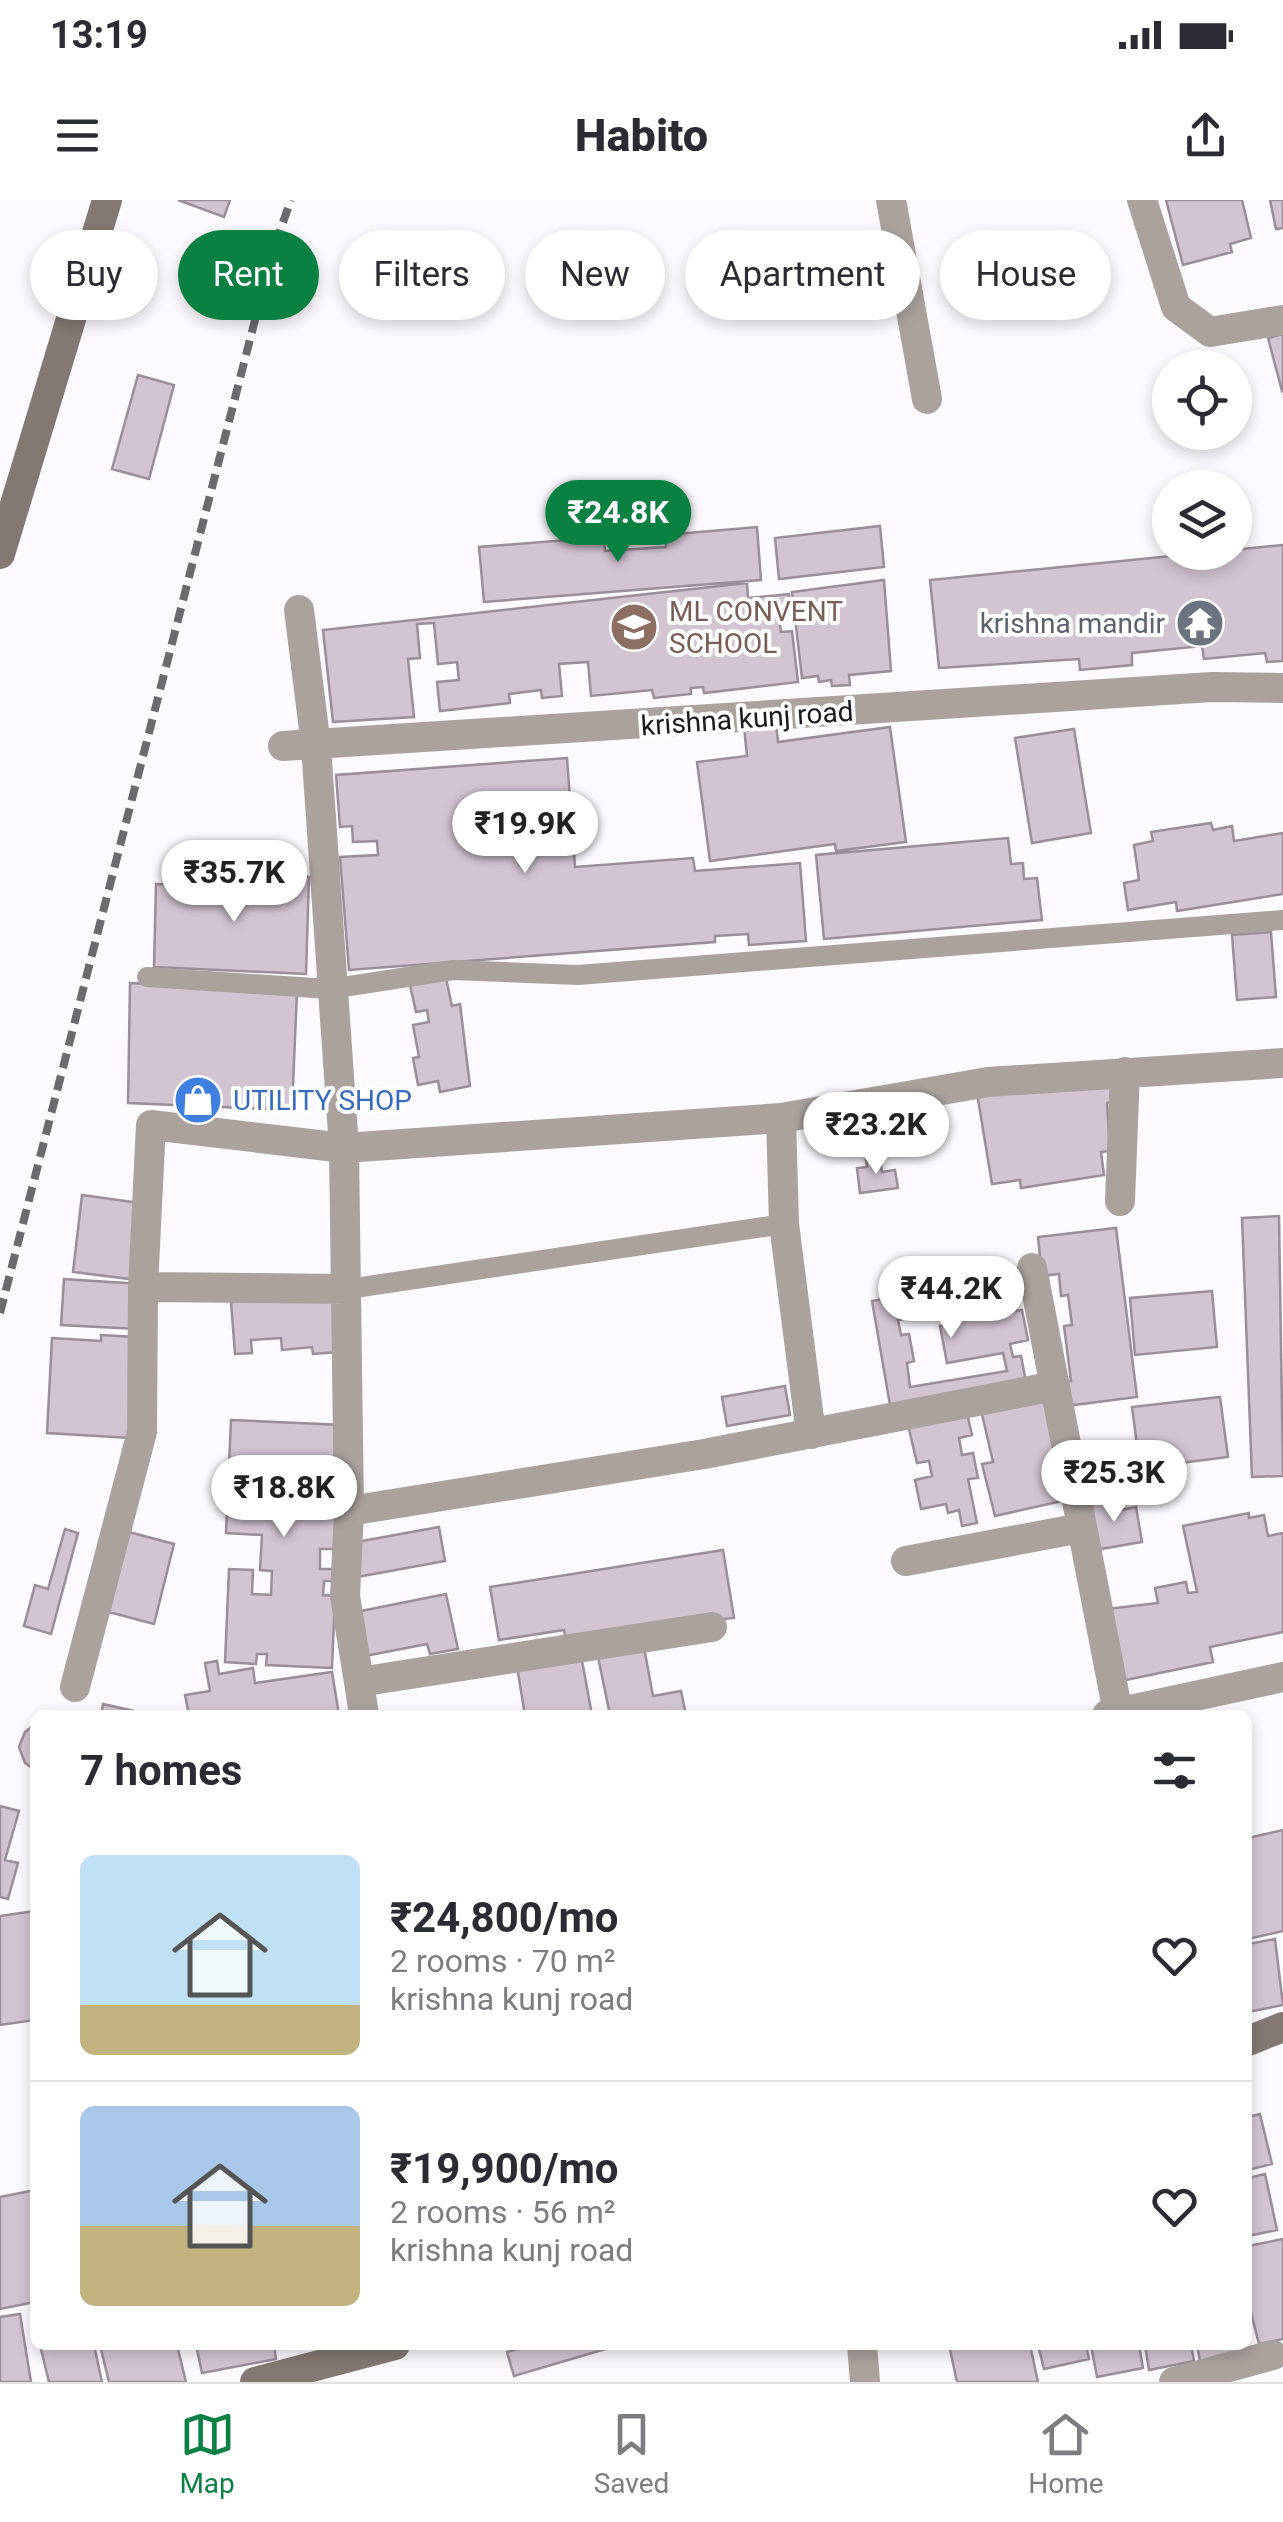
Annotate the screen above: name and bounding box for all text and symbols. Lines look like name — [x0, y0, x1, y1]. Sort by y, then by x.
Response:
text: 13:19 — [50, 13, 148, 57]
icon: menu — [50, 108, 105, 163]
icon: share — [1178, 108, 1233, 163]
text: Habito — [575, 109, 708, 162]
chip: Buy — [30, 230, 158, 320]
chip: Rent — [178, 230, 319, 320]
chip: Filters — [339, 230, 505, 320]
chip: New — [525, 230, 665, 320]
chip: Apartment — [685, 230, 920, 320]
chip: House — [940, 230, 1111, 320]
map controls — [1152, 350, 1252, 570]
button: locate — [1152, 350, 1252, 450]
button: layers — [1152, 470, 1252, 570]
pin: ₹24.8K — [537, 480, 699, 565]
text: ₹24.8K — [567, 493, 669, 531]
place label: ML CONVENT SCHOOL — [669, 595, 843, 660]
temple icon: krishna mandir — [1174, 597, 1226, 649]
school or university icon: ML CONVENT SCHOOL — [608, 601, 660, 653]
place label: krishna mandir — [980, 607, 1166, 640]
street label: krishna kunj road — [640, 695, 854, 742]
pin: ₹19.9K — [444, 791, 606, 876]
text: ₹19.9K — [474, 804, 576, 842]
pin: ₹35.7K — [153, 840, 315, 925]
text: ₹35.7K — [183, 853, 285, 891]
shop icon: UTILITY SHOP — [172, 1074, 224, 1126]
place label: UTILITY SHOP — [233, 1084, 412, 1117]
pin: ₹23.2K — [795, 1092, 957, 1177]
text: ₹23.2K — [825, 1105, 927, 1143]
pin: ₹44.2K — [870, 1256, 1032, 1341]
text: ₹44.2K — [900, 1269, 1002, 1307]
pin: ₹25.3K — [1033, 1440, 1195, 1525]
text: ₹25.3K — [1063, 1453, 1165, 1491]
pin: ₹18.8K — [203, 1455, 365, 1540]
text: ₹18.8K — [233, 1468, 335, 1506]
icon: filters — [1147, 1743, 1202, 1798]
text: 7 homes — [80, 1746, 242, 1795]
text: ₹24,800/mo — [390, 1893, 619, 1942]
icon: home — [160, 1895, 280, 2015]
icon: heart — [1147, 1928, 1202, 1983]
text: 2 rooms · 70 m² — [390, 1942, 615, 1980]
text: krishna kunj road — [390, 1980, 633, 2018]
text: ₹19,900/mo — [390, 2144, 619, 2193]
icon: home — [160, 2146, 280, 2266]
icon: heart — [1147, 2179, 1202, 2234]
text: 2 rooms · 56 m² — [390, 2193, 615, 2231]
text: krishna kunj road — [390, 2231, 633, 2269]
tab: Map — [179, 2407, 235, 2500]
tab: Saved — [594, 2407, 669, 2500]
tab: Home — [1028, 2407, 1104, 2500]

